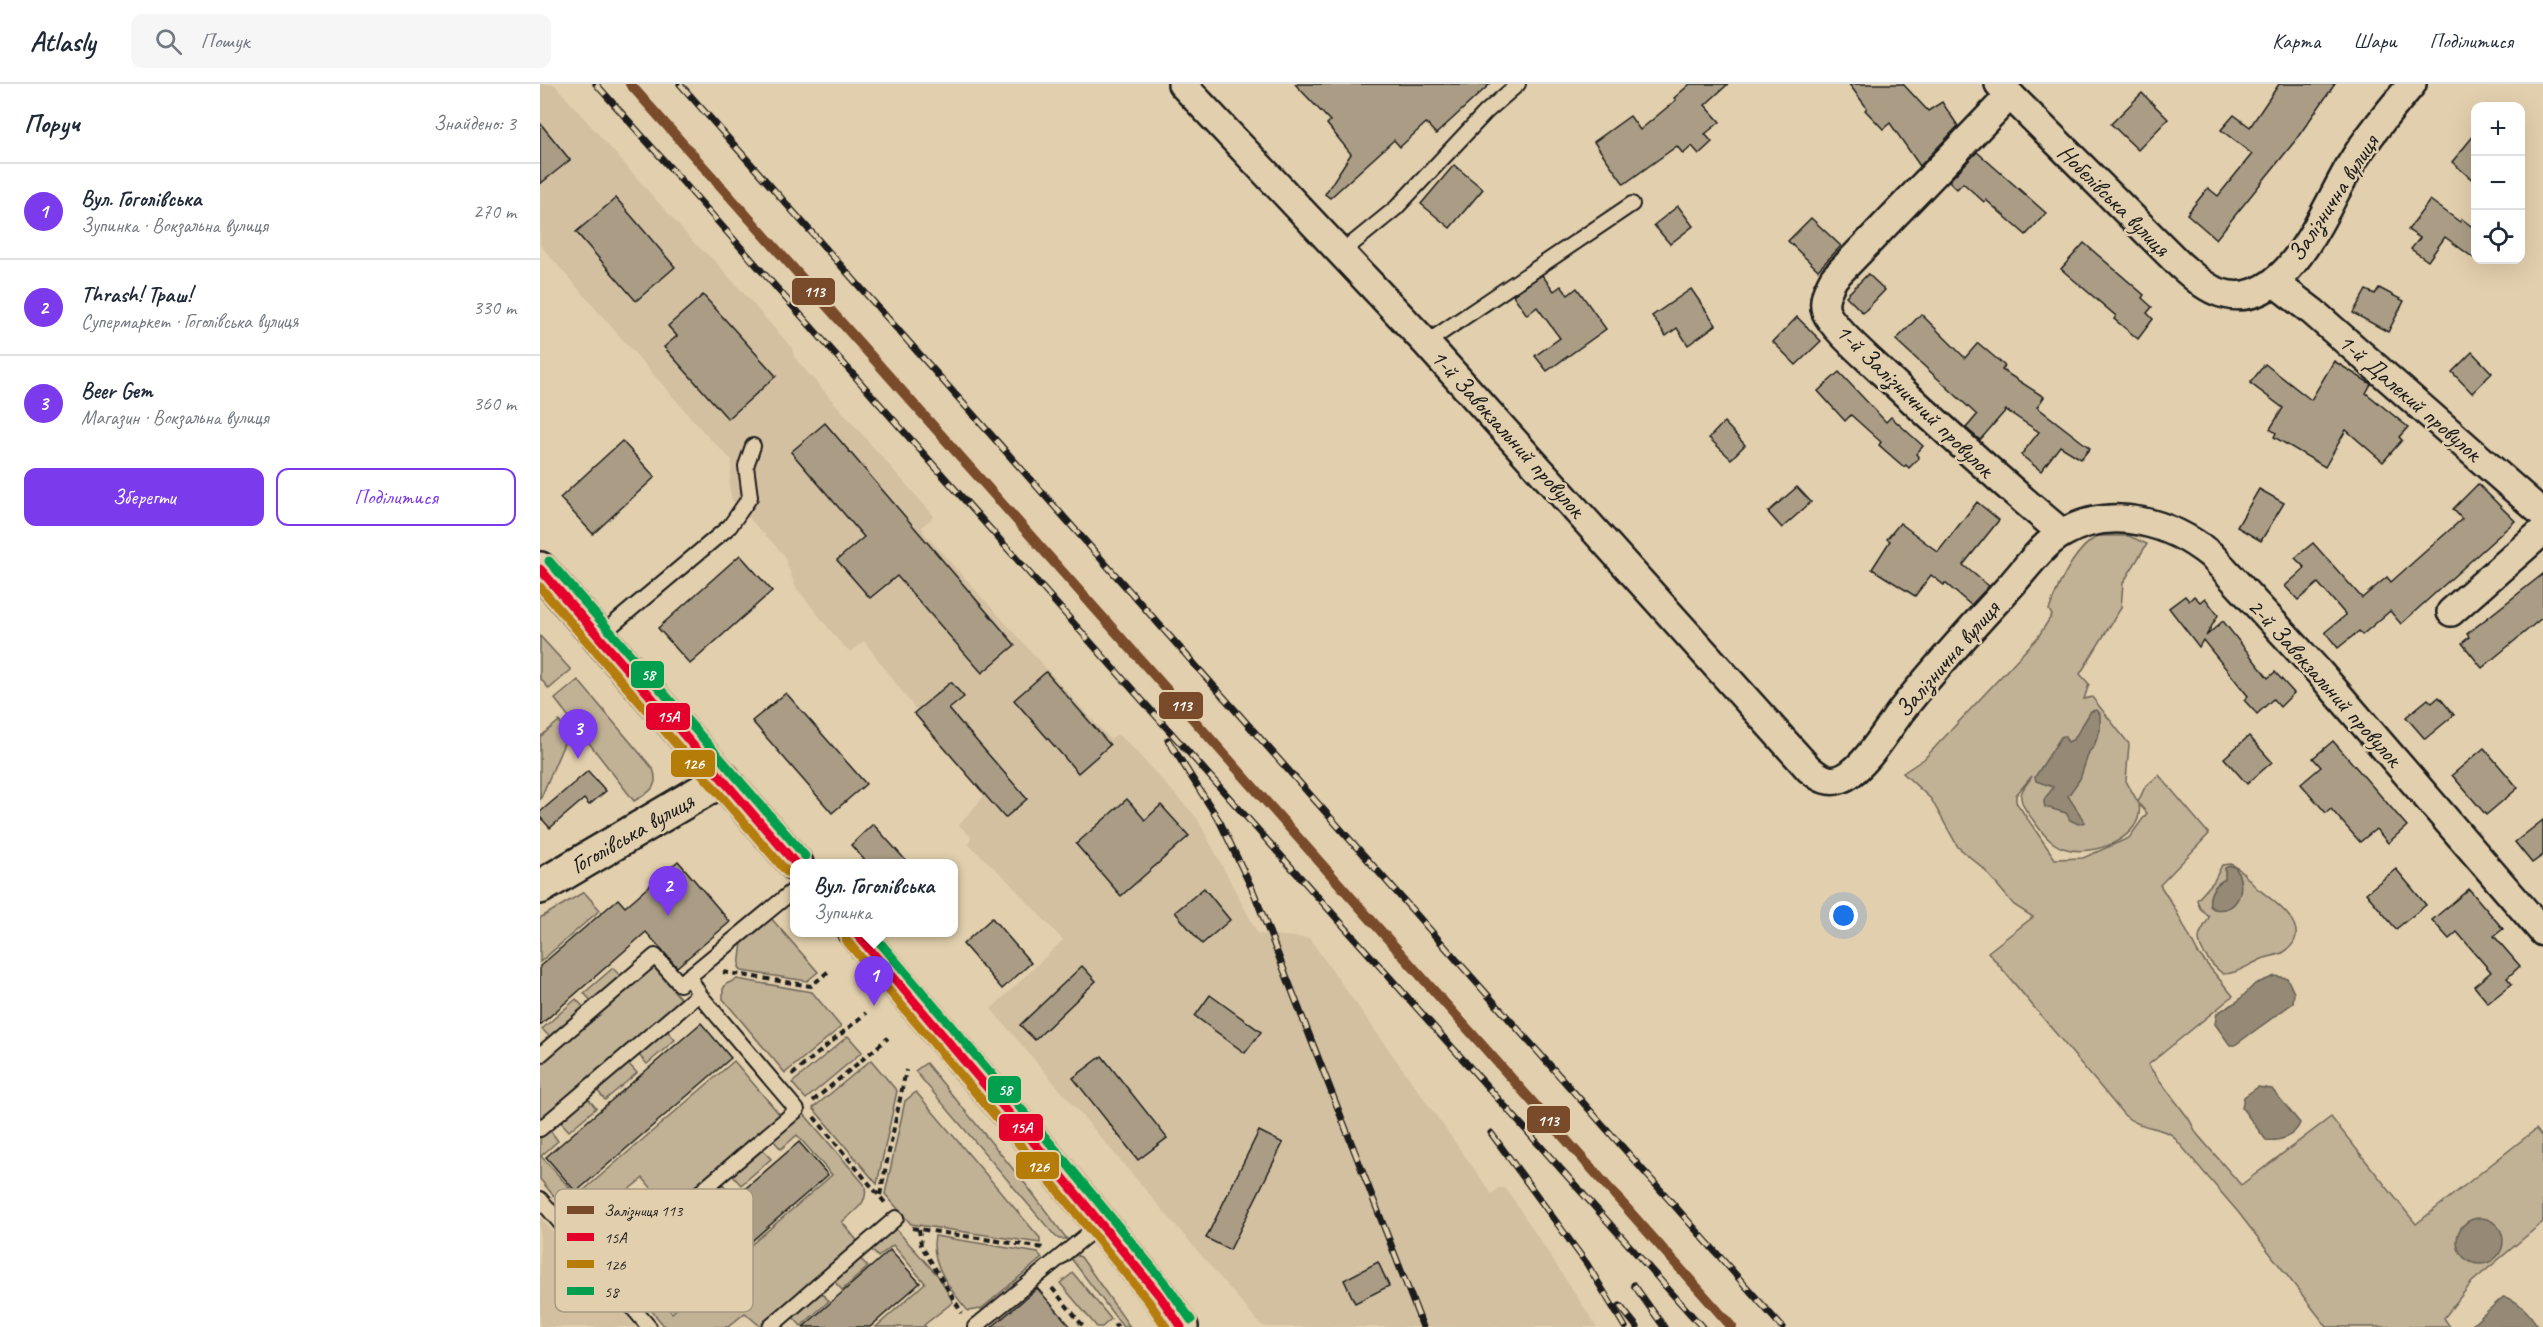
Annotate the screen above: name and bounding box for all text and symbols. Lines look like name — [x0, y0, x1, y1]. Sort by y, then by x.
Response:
search box — [131, 14, 551, 68]
text: Atlasly — [30, 24, 95, 59]
icon: search — [152, 25, 185, 58]
text: Пошук — [200, 27, 250, 55]
text: Карта — [2272, 28, 2320, 54]
text: Шари — [2353, 28, 2397, 54]
text: Поділитися — [2430, 28, 2513, 54]
map controls — [2471, 102, 2525, 264]
button: + — [2471, 102, 2525, 156]
text: Поруч — [24, 107, 80, 140]
text: Знайдено: 3 — [434, 111, 516, 136]
street label: Залізнична вулиця — [2281, 128, 2387, 267]
street label: Нобелівська вулиця — [2051, 137, 2178, 264]
button: − — [2471, 156, 2525, 210]
text: Вул. Гоголівська — [81, 185, 201, 213]
text: 1 — [39, 199, 48, 224]
text: 270 m — [473, 199, 516, 224]
button: locate — [2471, 210, 2525, 264]
text: Зупинка · Вокзальна вулиця — [81, 213, 268, 238]
line badge: 113 — [791, 277, 836, 306]
text: Thrash! Траш! — [81, 281, 192, 309]
text: 113 — [803, 282, 827, 302]
text: 2 — [39, 295, 48, 320]
text: 330 m — [473, 295, 516, 320]
text: Супермаркет · Гоголівська вулиця — [81, 309, 298, 334]
street label: 1-й Залізничний провулок — [1829, 317, 2002, 486]
street label: 1-й Далекий провулок — [2332, 327, 2490, 469]
street label: 1-й Завокзальний провулок — [1424, 342, 1593, 525]
text: Beer Gem — [81, 377, 152, 405]
text: 3 — [39, 391, 48, 416]
text: 360 m — [473, 391, 516, 416]
text: Магазин · Вокзальна вулиця — [81, 405, 269, 430]
button: Зберегти — [24, 468, 264, 526]
button: Поділитися — [276, 468, 516, 526]
street label: 2-й Завокзальний провулок — [2241, 591, 2410, 774]
street label: Залізнична вулиця — [1888, 593, 2007, 724]
line badge: 58 — [630, 660, 665, 689]
text: 58 — [641, 665, 657, 685]
line badge: 113 — [1158, 691, 1204, 720]
text: 113 — [1170, 696, 1194, 716]
line badge: 15A — [645, 702, 691, 731]
text: 15A — [657, 707, 681, 727]
pin: 3 — [558, 710, 597, 759]
line badge: 126 — [670, 749, 716, 778]
text: 126 — [682, 754, 705, 774]
street label: Гоголівська вулиця — [565, 785, 700, 880]
popup — [790, 859, 958, 937]
pin: 2 — [648, 866, 688, 916]
text: Вул. Гоголівська — [814, 872, 934, 900]
text: Зупинка — [814, 900, 871, 925]
your location — [1829, 901, 1858, 930]
pin: 1 — [854, 956, 894, 1006]
line badge: 58 — [987, 1075, 1022, 1104]
text: 58 — [998, 1080, 1014, 1100]
line badge: 113 — [1526, 1105, 1571, 1134]
text: 113 — [1537, 1111, 1561, 1131]
line badge: 15A — [998, 1113, 1044, 1142]
text: 15A — [1010, 1118, 1034, 1138]
line badge: 126 — [1015, 1151, 1060, 1180]
text: 126 — [1027, 1157, 1050, 1177]
legend — [555, 1189, 753, 1312]
text: Залізниця 113 — [604, 1201, 684, 1221]
text: 15A — [604, 1228, 627, 1248]
text: 126 — [604, 1255, 626, 1275]
text: 58 — [604, 1282, 620, 1302]

